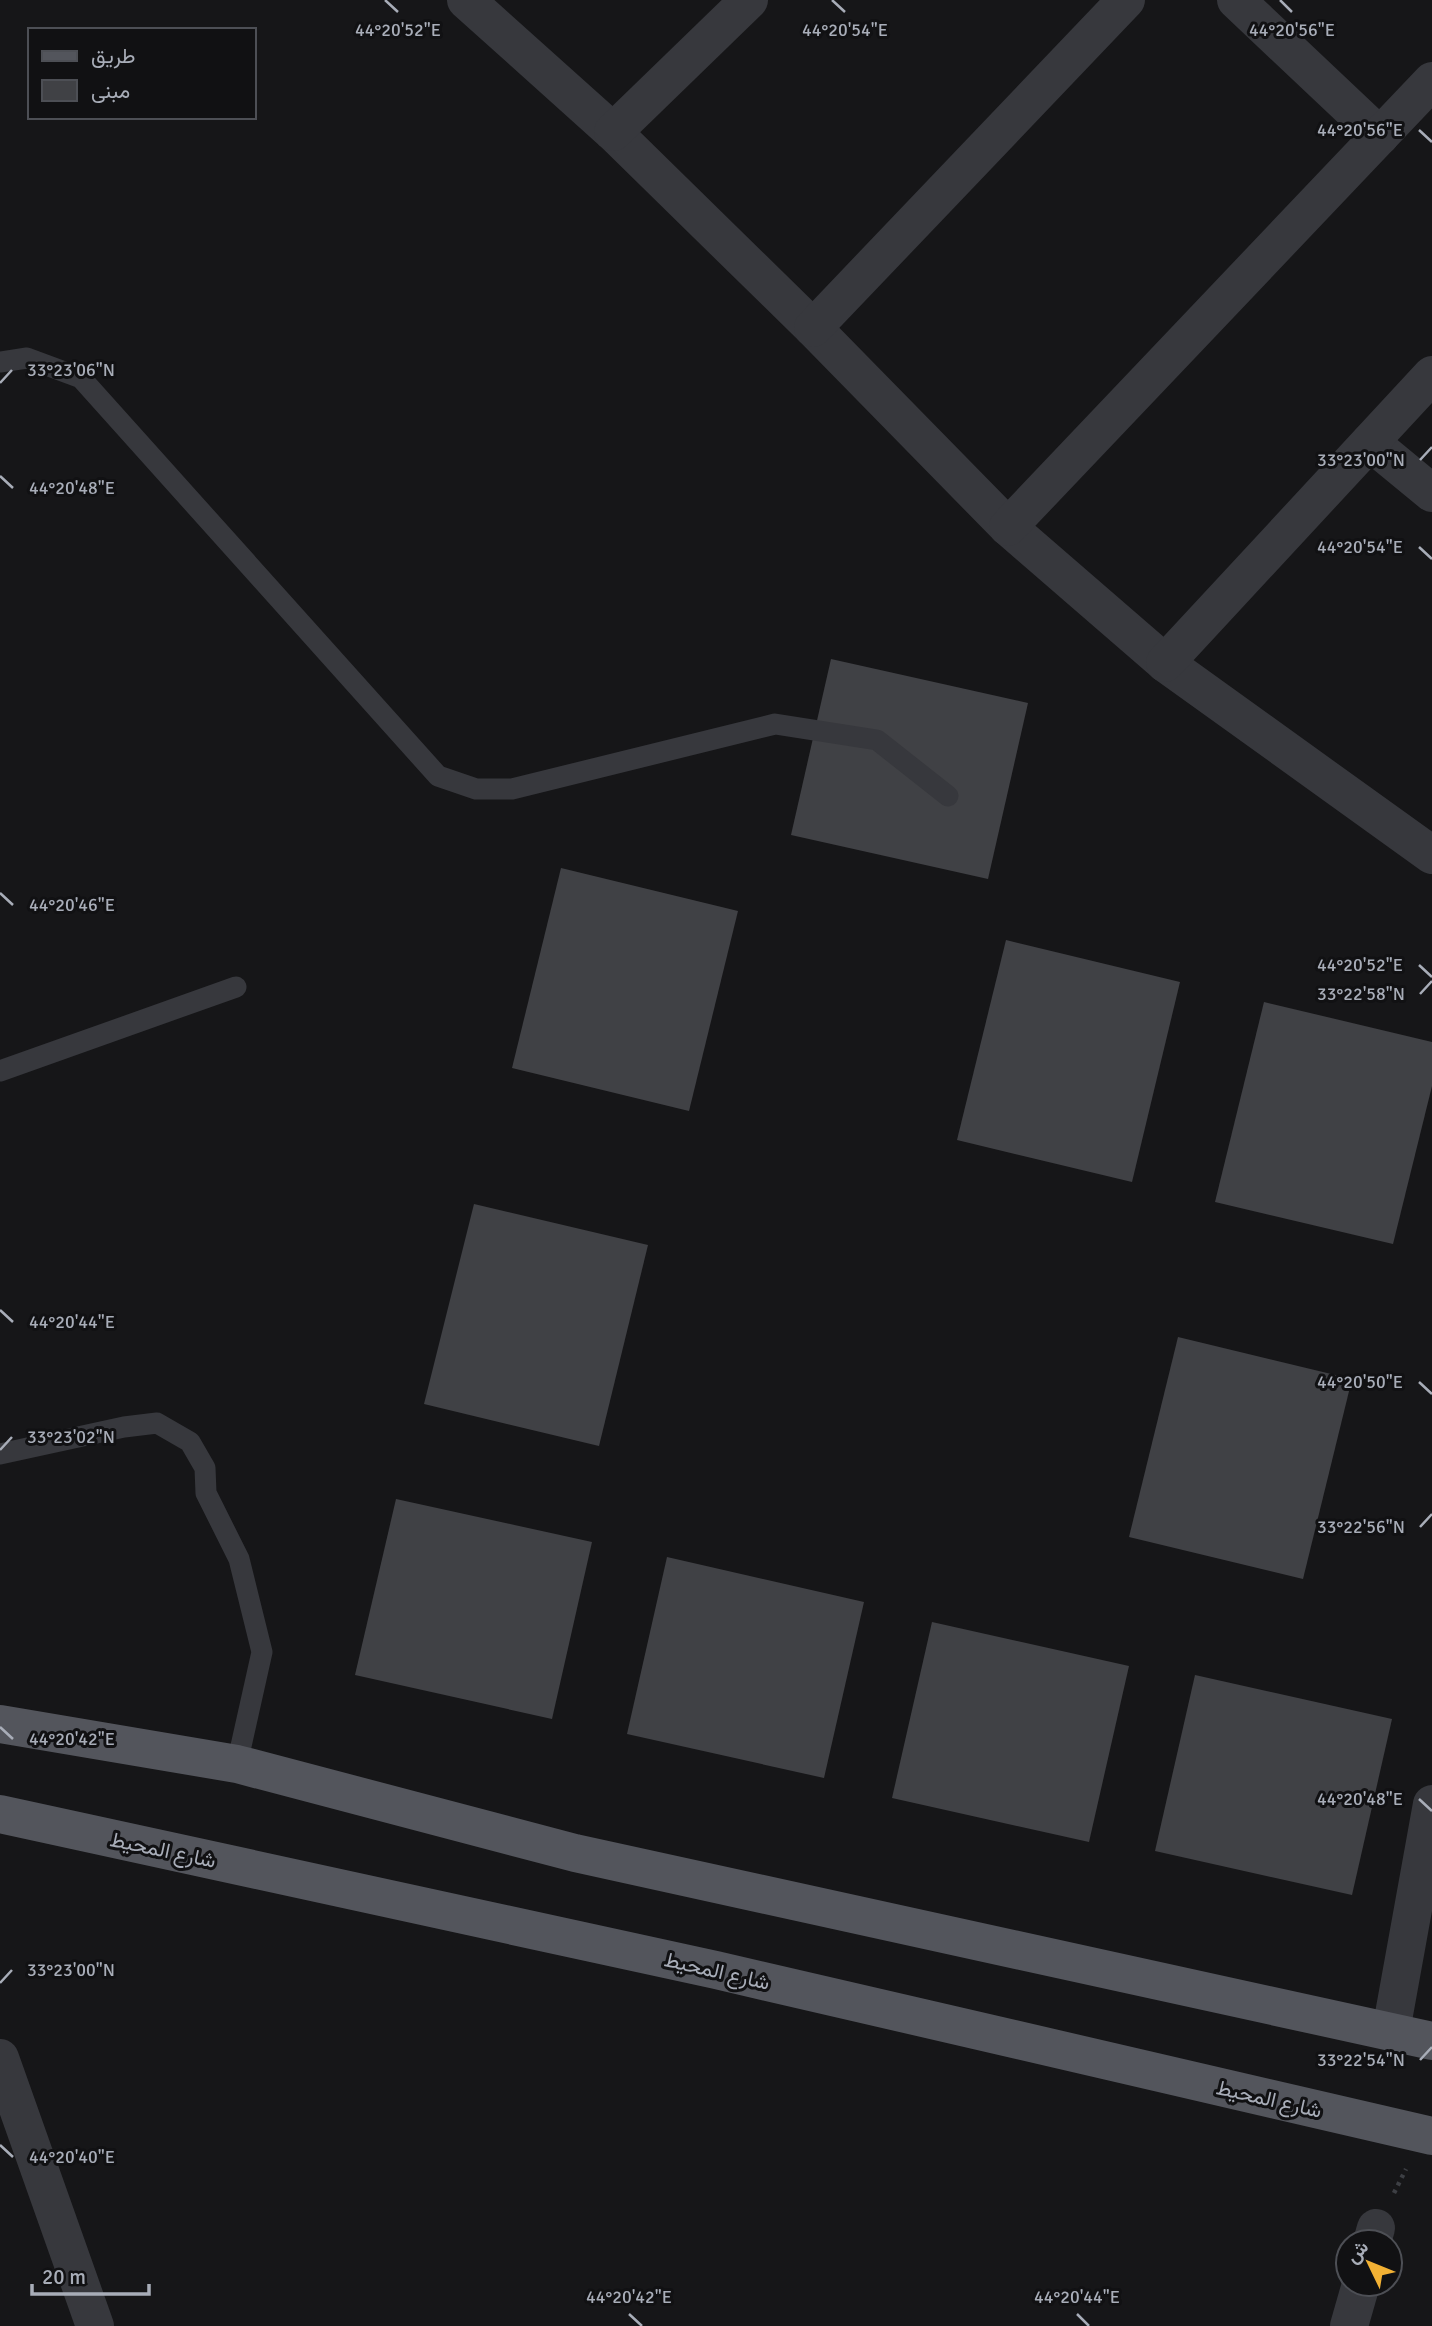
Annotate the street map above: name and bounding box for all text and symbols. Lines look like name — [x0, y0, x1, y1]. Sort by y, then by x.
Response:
text: 44°20'52"E — [355, 19, 441, 41]
text: 44°20'54"E — [802, 19, 888, 41]
text: 44°20'56"E — [1249, 19, 1335, 41]
legend — [28, 28, 256, 119]
text: طريق — [91, 43, 136, 69]
text: مبنى — [91, 78, 130, 104]
text: 44°20'56"E — [1317, 119, 1403, 141]
text: 33°23'06"N — [27, 359, 115, 381]
text: 33°23'00"N — [1317, 449, 1405, 471]
text: 44°20'48"E — [29, 477, 115, 499]
text: 44°20'54"E — [1317, 536, 1403, 558]
text: 44°20'46"E — [29, 894, 115, 916]
text: 44°20'52"E — [1317, 954, 1403, 976]
text: 33°22'58"N — [1317, 983, 1405, 1005]
text: 44°20'44"E — [29, 1311, 115, 1333]
text: 44°20'50"E — [1317, 1371, 1403, 1393]
text: 33°23'02"N — [27, 1426, 115, 1448]
text: 33°22'56"N — [1317, 1516, 1405, 1538]
text: 44°20'42"E — [29, 1728, 115, 1750]
text: 44°20'48"E — [1317, 1788, 1403, 1810]
street label: شارع المحيط — [107, 1826, 218, 1875]
street label: شارع المحيط — [661, 1946, 772, 1997]
text: 33°23'00"N — [27, 1959, 115, 1981]
text: 33°22'54"N — [1317, 2049, 1405, 2071]
street label: شارع المحيط — [1213, 2074, 1324, 2125]
text: 44°20'40"E — [29, 2146, 115, 2168]
north arrow — [1334, 2228, 1404, 2298]
text: ش — [1341, 2235, 1374, 2269]
scale bar — [32, 2252, 149, 2296]
text: 20 m — [42, 2264, 86, 2290]
text: 44°20'42"E — [586, 2286, 672, 2308]
text: 44°20'44"E — [1034, 2286, 1120, 2308]

